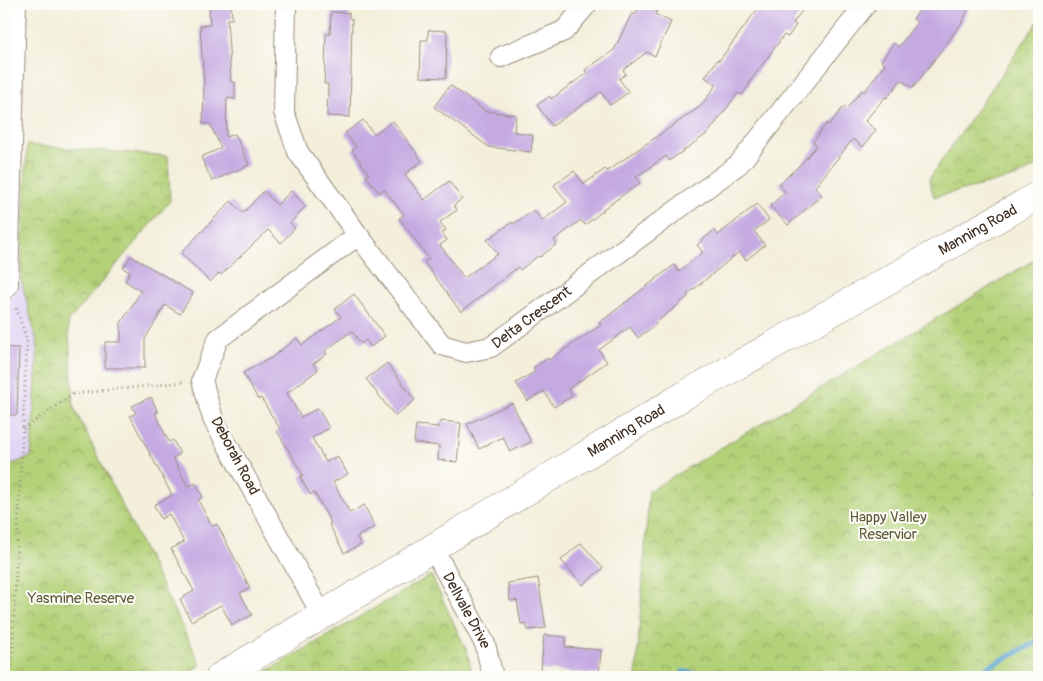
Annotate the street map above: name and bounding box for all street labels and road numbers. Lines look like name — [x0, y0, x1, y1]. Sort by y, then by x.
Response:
street label: Manning Road — [935, 200, 1020, 259]
street label: Delta Crescent — [488, 281, 576, 353]
street label: Manning Road — [584, 400, 668, 461]
street label: Deborah Road — [206, 414, 264, 498]
street label: Dellvale Drive — [438, 569, 495, 651]

